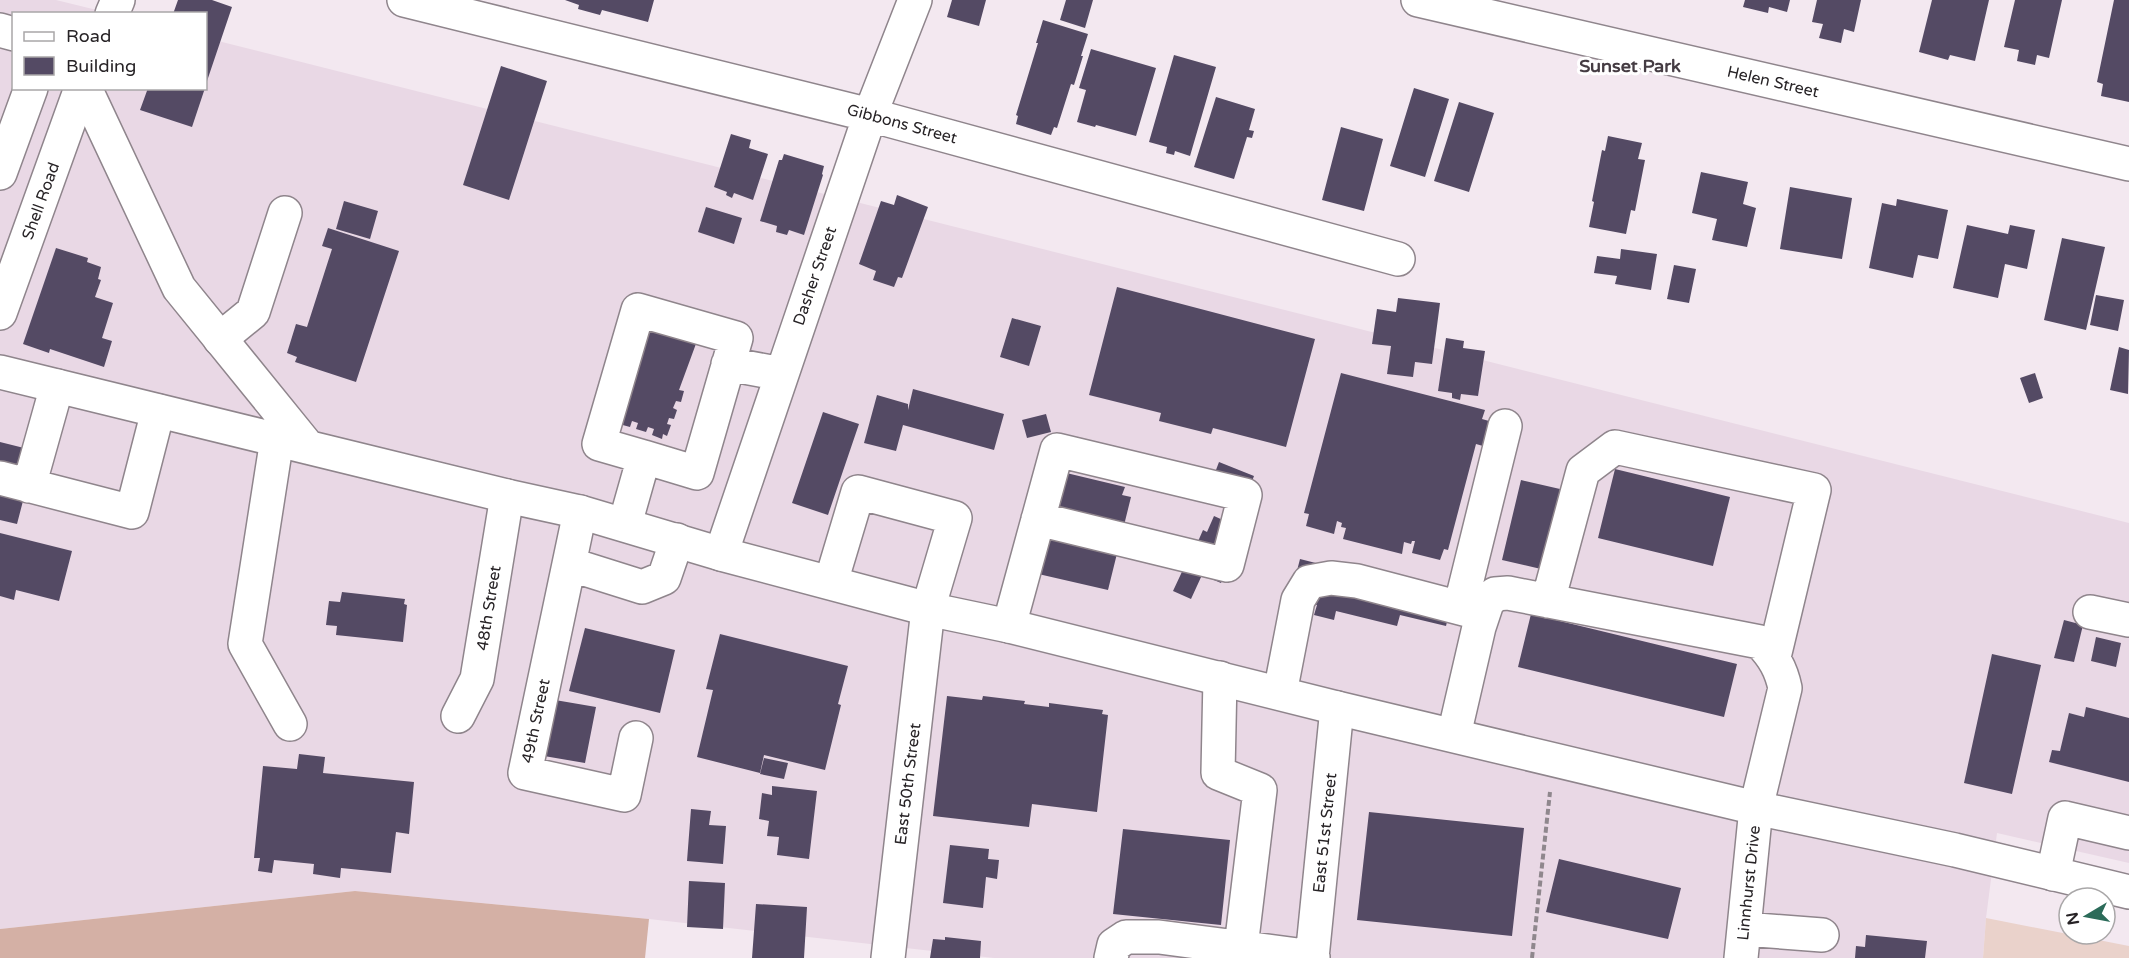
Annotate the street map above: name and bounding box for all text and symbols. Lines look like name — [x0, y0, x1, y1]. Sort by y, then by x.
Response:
legend — [12, 12, 207, 90]
text: Road — [66, 25, 111, 47]
text: Building — [66, 55, 136, 77]
district label: Sunset Park — [1579, 55, 1681, 77]
street label: Helen Street — [1725, 62, 1821, 102]
street label: Gibbons Street — [845, 100, 959, 148]
street label: Shell Road — [18, 160, 64, 242]
street label: Dasher Street — [789, 224, 841, 328]
street label: 48th Street — [472, 564, 506, 652]
street label: 49th Street — [517, 677, 555, 765]
street label: East 50th Street — [891, 722, 925, 846]
street label: East 51st Street — [1309, 772, 1341, 894]
street label: Linnhurst Drive — [1733, 824, 1765, 942]
north arrow — [2057, 886, 2117, 946]
text: N — [2062, 910, 2084, 926]

